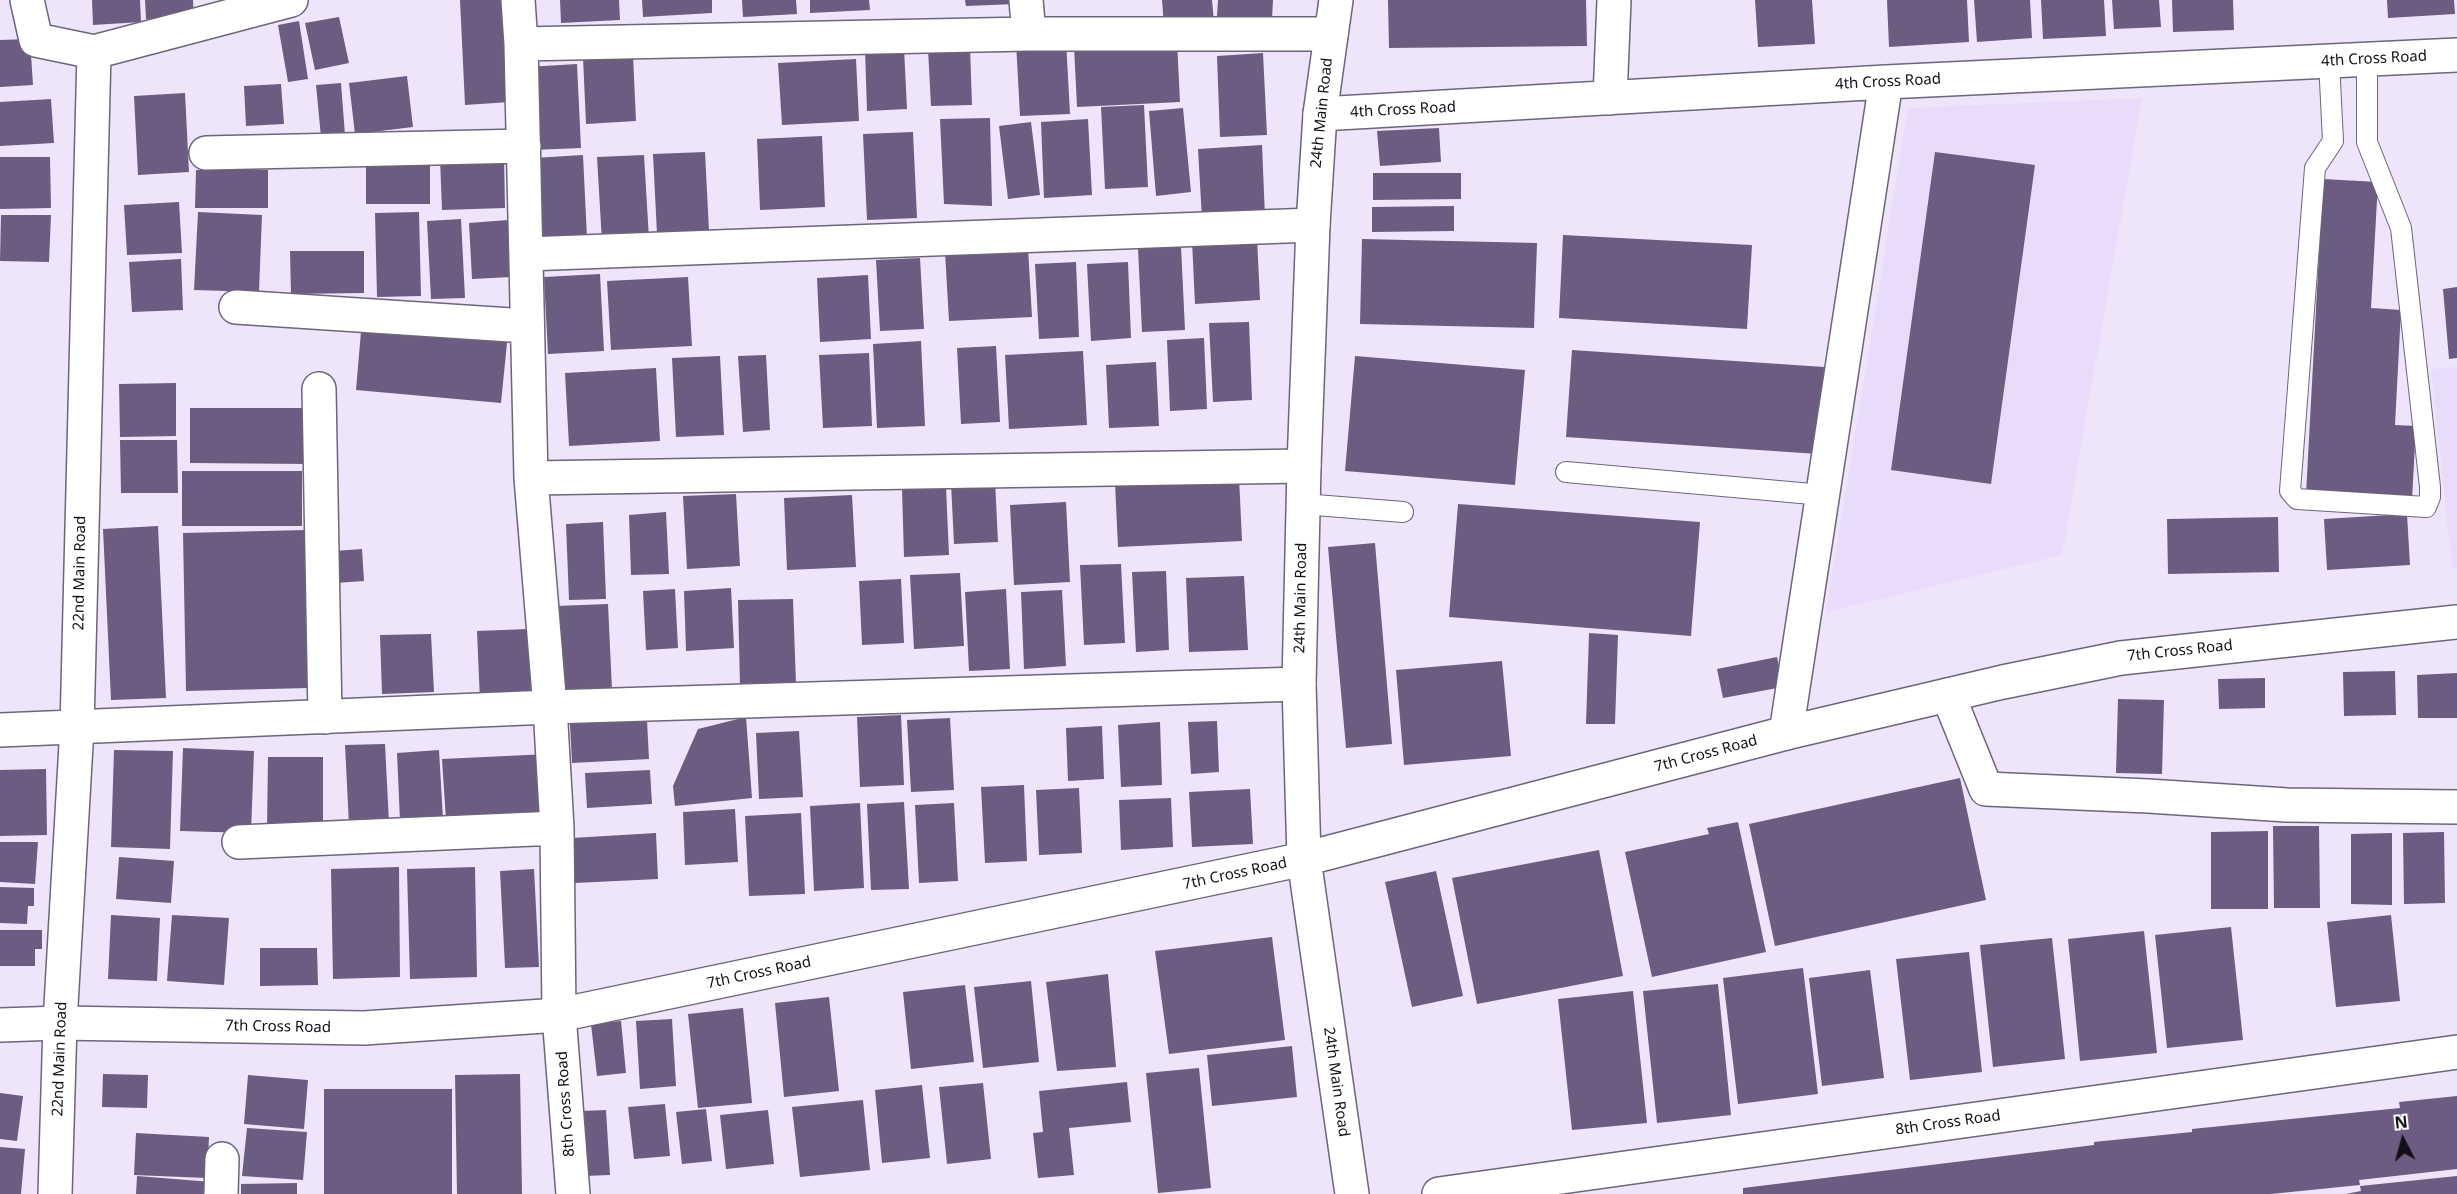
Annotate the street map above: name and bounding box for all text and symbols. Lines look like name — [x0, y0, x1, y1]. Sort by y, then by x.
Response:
street label: 4th Cross Road — [2321, 47, 2427, 71]
street label: 24th Main Road — [1307, 57, 1337, 169]
street label: 4th Cross Road — [1835, 70, 1941, 94]
street label: 4th Cross Road — [1350, 98, 1456, 122]
street label: 22nd Main Road — [70, 516, 90, 630]
street label: 24th Main Road — [1291, 542, 1311, 654]
street label: 7th Cross Road — [2126, 637, 2234, 665]
street label: 7th Cross Road — [1653, 732, 1759, 776]
street label: 7th Cross Road — [1181, 854, 1289, 894]
street label: 7th Cross Road — [705, 953, 813, 993]
street label: 22nd Main Road — [49, 1001, 71, 1117]
street label: 7th Cross Road — [225, 1017, 331, 1037]
street label: 24th Main Road — [1319, 1026, 1353, 1138]
street label: 8th Cross Road — [553, 1051, 579, 1157]
street label: 8th Cross Road — [1894, 1107, 2002, 1139]
north arrow — [2373, 1110, 2433, 1170]
text: N — [2393, 1110, 2409, 1134]

